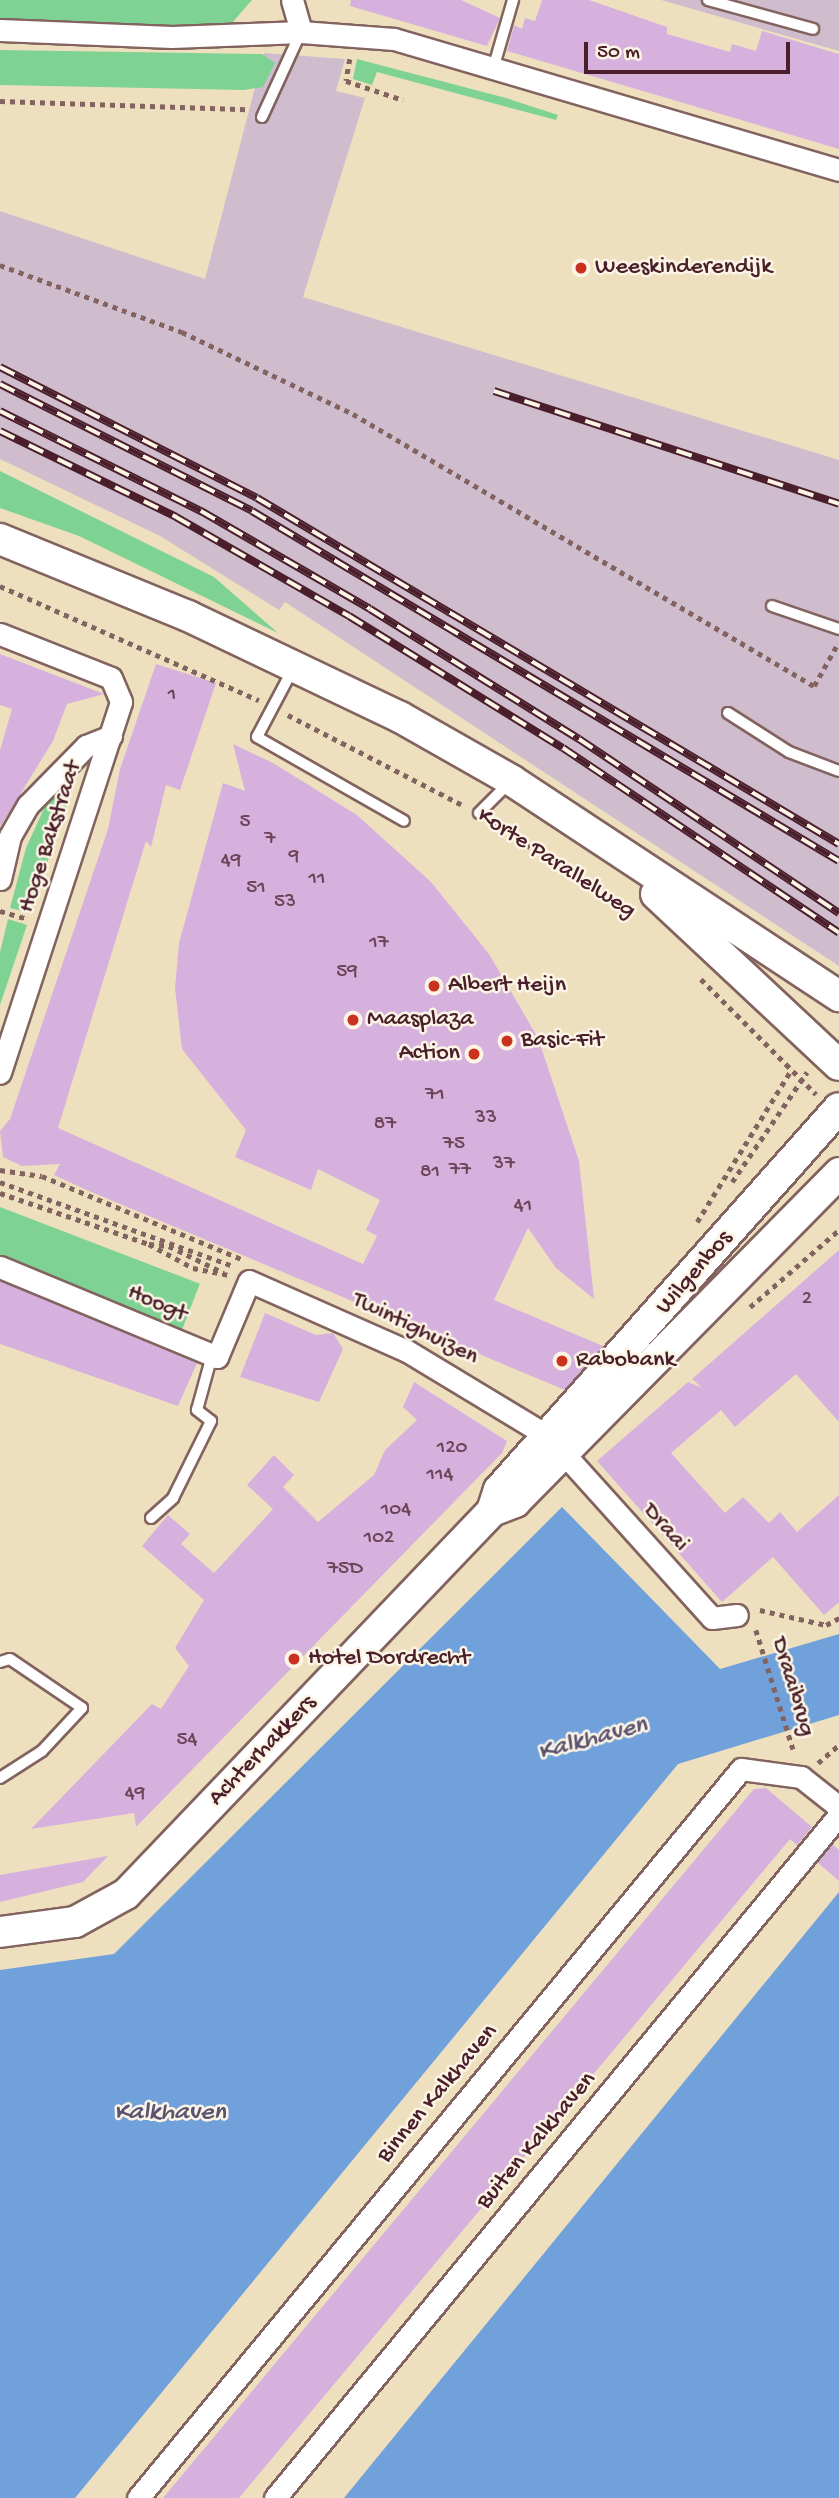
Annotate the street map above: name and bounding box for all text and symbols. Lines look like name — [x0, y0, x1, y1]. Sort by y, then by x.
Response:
scale bar — [587, 28, 794, 72]
text: 50 m — [597, 41, 640, 66]
place label: Weeskinderendijk — [595, 254, 772, 282]
marker: Weeskinderendijk — [573, 260, 589, 276]
house number: 1 — [168, 683, 176, 709]
street label: Hoge Bakstraat — [13, 758, 89, 916]
street label: Korte Parallelweg — [471, 802, 641, 926]
house number: 5 — [239, 810, 251, 836]
house number: 7 — [265, 827, 275, 853]
house number: 9 — [289, 845, 299, 871]
house number: 49 — [221, 849, 241, 875]
house number: 11 — [309, 867, 325, 893]
house number: 51 — [246, 876, 266, 902]
house number: 53 — [274, 890, 296, 916]
house number: 17 — [369, 931, 389, 957]
house number: 59 — [336, 960, 358, 986]
place label: Albert Heijn — [448, 972, 566, 1000]
marker: Albert Heijn — [426, 978, 442, 994]
place label: Maasplaza — [367, 1006, 473, 1034]
marker: Maasplaza — [345, 1012, 361, 1028]
place label: Basic-Fit — [521, 1027, 604, 1055]
marker: Basic-Fit — [499, 1033, 515, 1049]
place label: Action — [399, 1040, 460, 1068]
marker: Action — [466, 1046, 482, 1062]
house number: 71 — [425, 1083, 445, 1109]
house number: 33 — [475, 1106, 497, 1132]
house number: 87 — [374, 1112, 396, 1138]
house number: 75 — [443, 1132, 465, 1158]
house number: 37 — [493, 1152, 515, 1178]
house number: 77 — [449, 1158, 471, 1184]
house number: 81 — [420, 1160, 440, 1186]
house number: 41 — [514, 1194, 532, 1220]
street label: Wilgenbos — [651, 1225, 739, 1321]
street label: Hoogt — [123, 1279, 191, 1329]
street label: Twintighuizen — [347, 1286, 483, 1372]
house number: 2 — [802, 1287, 812, 1313]
place label: Rabobank — [576, 1347, 675, 1375]
marker: Rabobank — [554, 1353, 570, 1369]
house number: 120 — [437, 1436, 467, 1462]
house number: 114 — [427, 1463, 453, 1489]
house number: 104 — [381, 1498, 411, 1524]
street label: Draai — [636, 1498, 694, 1558]
house number: 102 — [364, 1526, 394, 1552]
house number: 75D — [327, 1557, 363, 1583]
street label: Draaibrug — [763, 1634, 821, 1740]
place label: Hotel Dordrecht — [308, 1645, 470, 1673]
marker: Hotel Dordrecht — [286, 1651, 302, 1667]
street label: Achterhakkers — [203, 1689, 323, 1813]
water label: Kalkhaven — [535, 1710, 651, 1770]
house number: 54 — [177, 1728, 197, 1754]
house number: 49 — [125, 1782, 145, 1808]
street label: Binnen Kalkhaven — [371, 2019, 505, 2169]
street label: Buiten Kalkhaven — [471, 2066, 603, 2216]
water label: Kalkhaven — [114, 2098, 226, 2130]

